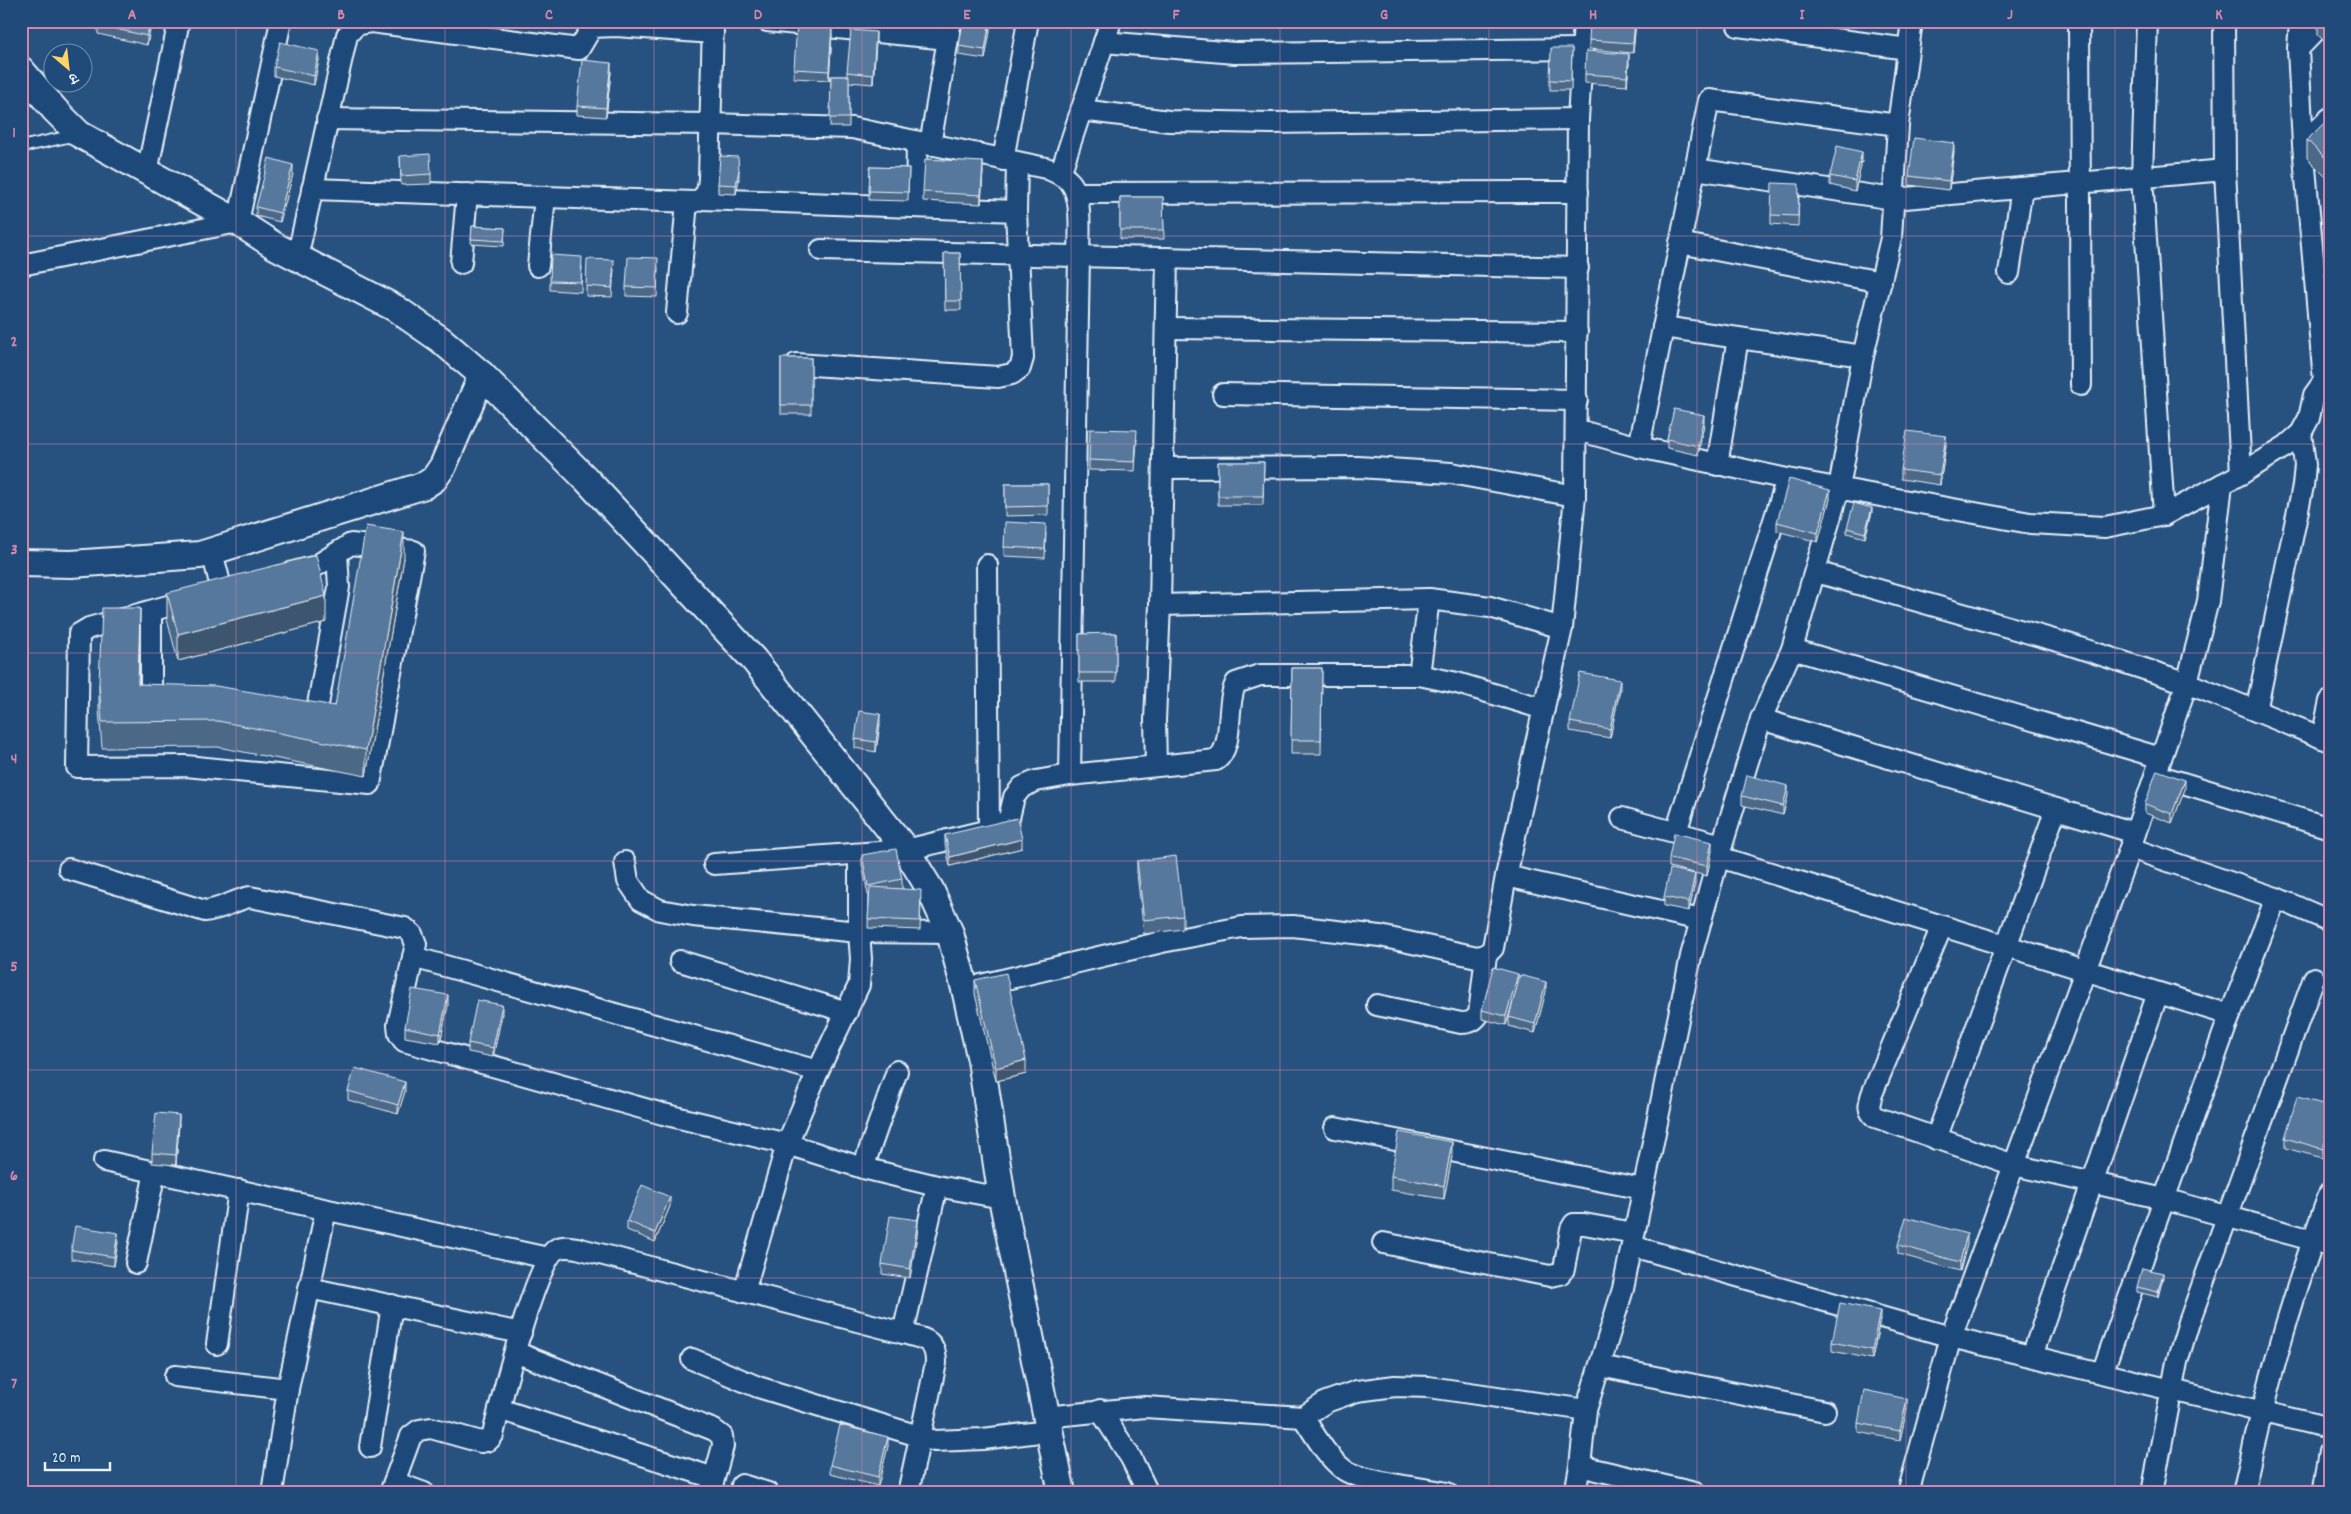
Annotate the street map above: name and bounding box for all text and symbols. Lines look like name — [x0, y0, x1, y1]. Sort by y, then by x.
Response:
text: A — [128, 4, 137, 27]
text: B — [337, 4, 345, 27]
text: C — [545, 4, 553, 27]
text: D — [754, 4, 763, 27]
text: E — [963, 4, 971, 27]
text: F — [1172, 4, 1180, 27]
text: G — [1380, 4, 1388, 27]
text: H — [1589, 4, 1597, 27]
text: I — [1800, 4, 1806, 27]
text: J — [2007, 4, 2013, 27]
text: K — [2215, 4, 2223, 27]
north arrow — [42, 42, 92, 92]
text: उ — [64, 67, 82, 89]
text: 1 — [12, 122, 16, 145]
text: 2 — [11, 331, 18, 354]
text: 3 — [10, 539, 18, 562]
text: 4 — [11, 748, 17, 771]
text: 5 — [10, 956, 18, 979]
text: 6 — [10, 1165, 18, 1188]
text: 7 — [11, 1373, 17, 1396]
scale bar — [45, 1439, 110, 1471]
text: 20 m — [52, 1448, 80, 1470]

